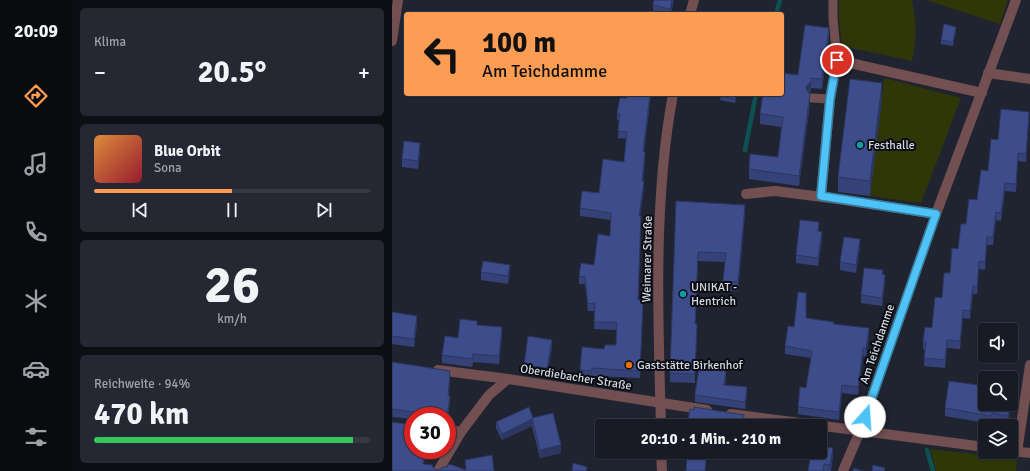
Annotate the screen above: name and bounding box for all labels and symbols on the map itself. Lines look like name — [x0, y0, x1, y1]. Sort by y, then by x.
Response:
pin — [820, 43, 854, 77]
place label: Festhalle — [868, 138, 915, 153]
marker: Festhalle — [855, 140, 865, 150]
street label: Weimarer Straße — [639, 216, 656, 302]
place label: UNIKAT - Hentrich — [691, 280, 737, 309]
marker: UNIKAT - Hentrich — [678, 289, 688, 299]
street label: Am Teichdamme — [857, 302, 898, 386]
place label: Gaststätte Birkenhof — [637, 358, 744, 373]
marker: Gaststätte Birkenhof — [624, 360, 634, 370]
street label: Oberdiebacher Straße — [519, 361, 633, 394]
position arrow — [844, 396, 886, 438]
speed limit sign: 30 — [404, 407, 456, 459]

